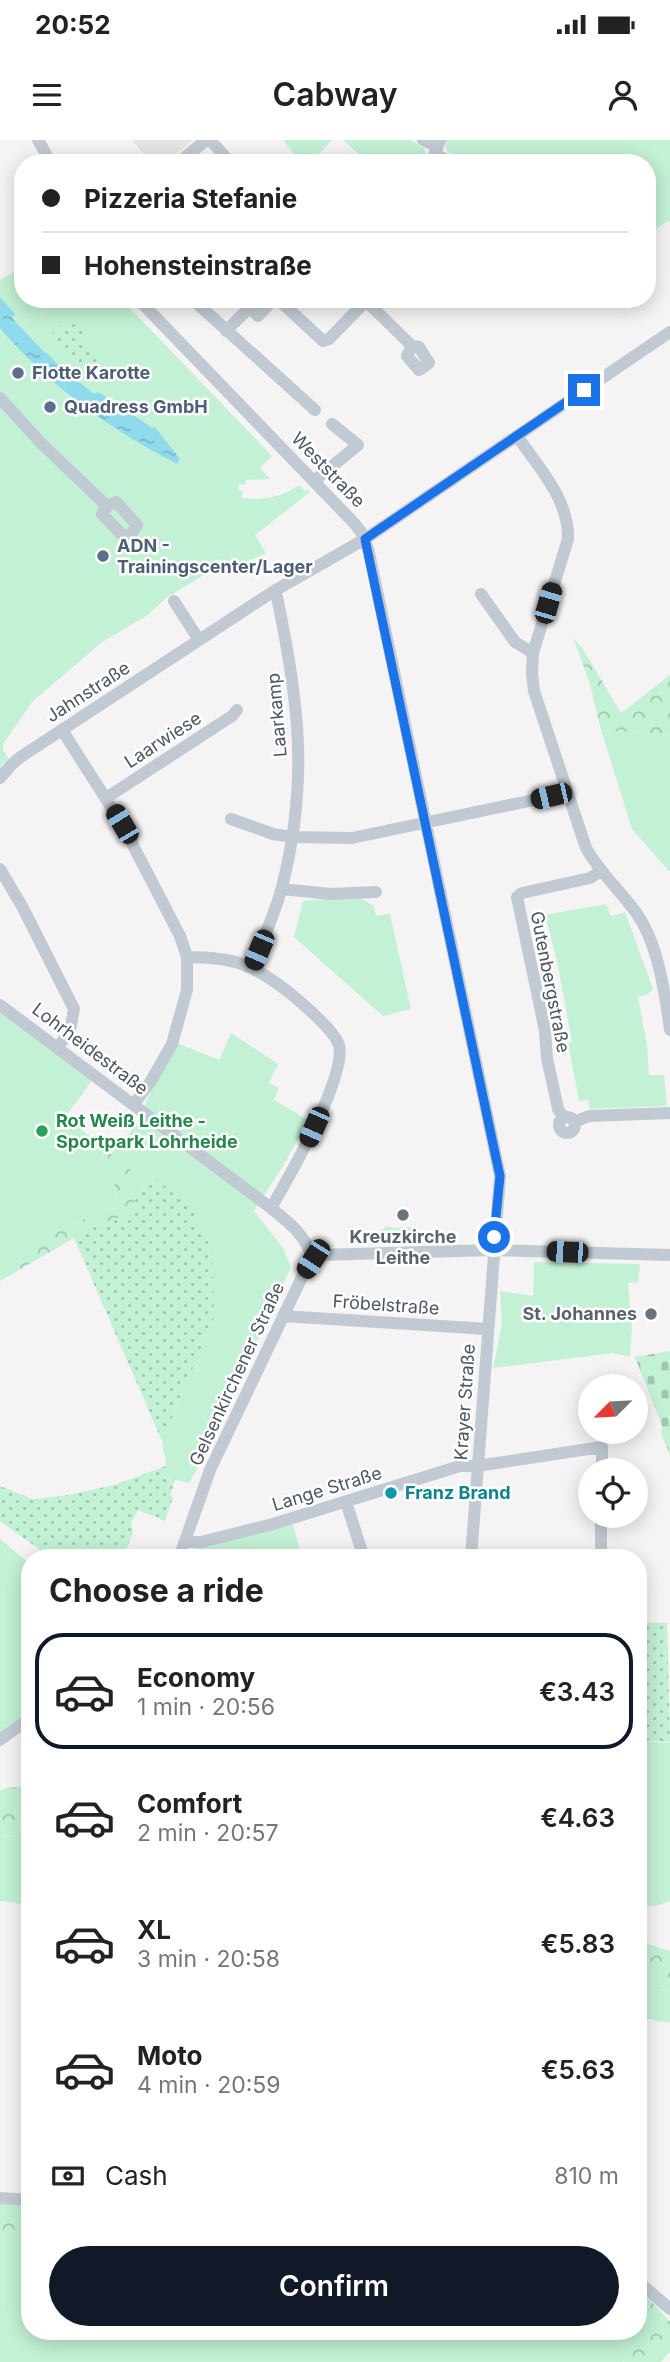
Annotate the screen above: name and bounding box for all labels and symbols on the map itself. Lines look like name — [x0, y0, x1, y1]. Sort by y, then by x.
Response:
place label: Flotte Karotte — [32, 362, 151, 383]
marker: Flotte Karotte — [10, 365, 26, 381]
route end — [568, 374, 600, 406]
place label: Quadress GmbH — [64, 396, 208, 417]
marker: Quadress GmbH — [42, 399, 58, 415]
street label: Weststraße — [287, 428, 369, 512]
place label: ADN - Trainingscenter/Lager — [117, 535, 313, 577]
marker: ADN - Trainingscenter/Lager — [95, 548, 111, 564]
car — [533, 580, 564, 626]
street label: Jahnstraße — [42, 657, 134, 726]
street label: Laarkamp — [262, 672, 291, 758]
street label: Laarwiese — [121, 707, 205, 772]
car — [529, 781, 574, 811]
car — [103, 801, 142, 847]
street label: Gutenbergstraße — [526, 909, 575, 1054]
car — [242, 927, 277, 973]
street label: Lohrheidestraße — [28, 998, 152, 1099]
car — [296, 1104, 333, 1150]
place label: Rot Weiß Leithe - Sportpark Lohrheide — [56, 1110, 238, 1152]
marker: Rot Weiß Leithe - Sportpark Lohrheide — [34, 1123, 50, 1139]
marker: Kreuzkirche Leithe — [395, 1207, 411, 1223]
route start — [478, 1221, 510, 1253]
place label: Kreuzkirche Leithe — [350, 1226, 457, 1268]
car — [293, 1236, 334, 1282]
car — [546, 1241, 589, 1263]
street label: Gelsenkirchener Straße — [185, 1279, 288, 1469]
street label: Fröbelstraße — [332, 1290, 440, 1319]
place label: St. Johannes — [522, 1303, 637, 1324]
marker: St. Johannes — [643, 1306, 659, 1322]
street label: Krayer Straße — [450, 1343, 479, 1461]
north arrow — [578, 1374, 648, 1444]
street label: Lange Straße — [270, 1462, 384, 1515]
place label: Franz Brand — [405, 1482, 511, 1503]
marker: Franz Brand — [383, 1485, 399, 1501]

